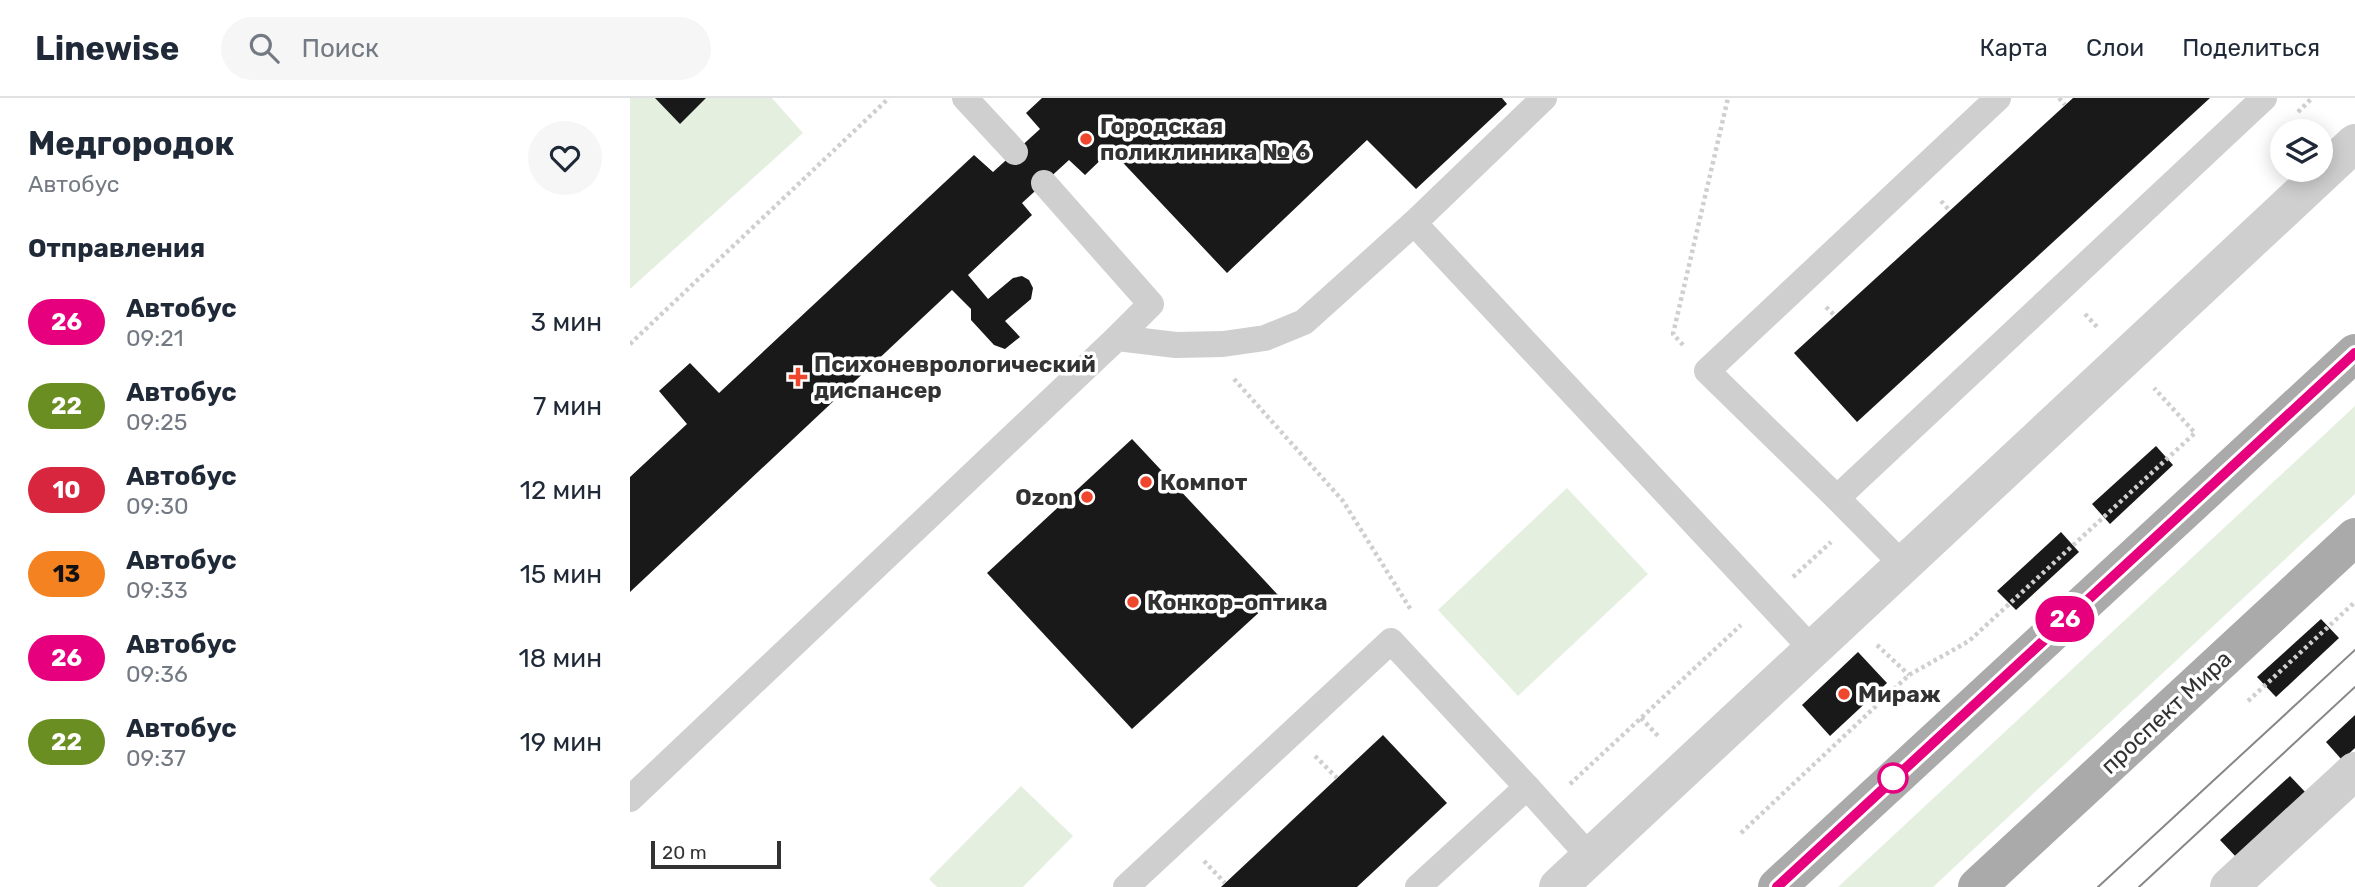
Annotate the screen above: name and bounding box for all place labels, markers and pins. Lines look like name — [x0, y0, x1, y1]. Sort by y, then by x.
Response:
place label: Городская поликлиника № 6 — [1100, 112, 1310, 166]
marker: Городская поликлиника № 6 — [1078, 131, 1094, 147]
place label: Психоневрологический диспансер — [814, 350, 1096, 404]
marker: Психоневрологический диспансер — [788, 367, 808, 387]
place label: Компот — [1160, 468, 1248, 496]
marker: Компот — [1138, 474, 1154, 490]
place label: Ozon — [1015, 483, 1073, 511]
marker: Ozon — [1079, 489, 1095, 505]
place label: Конкор-оптика — [1147, 588, 1328, 616]
marker: Конкор-оптика — [1125, 594, 1141, 610]
place label: Мираж — [1858, 680, 1941, 708]
marker: Мираж — [1836, 686, 1852, 702]
unlabelled marker — [1878, 763, 1908, 793]

